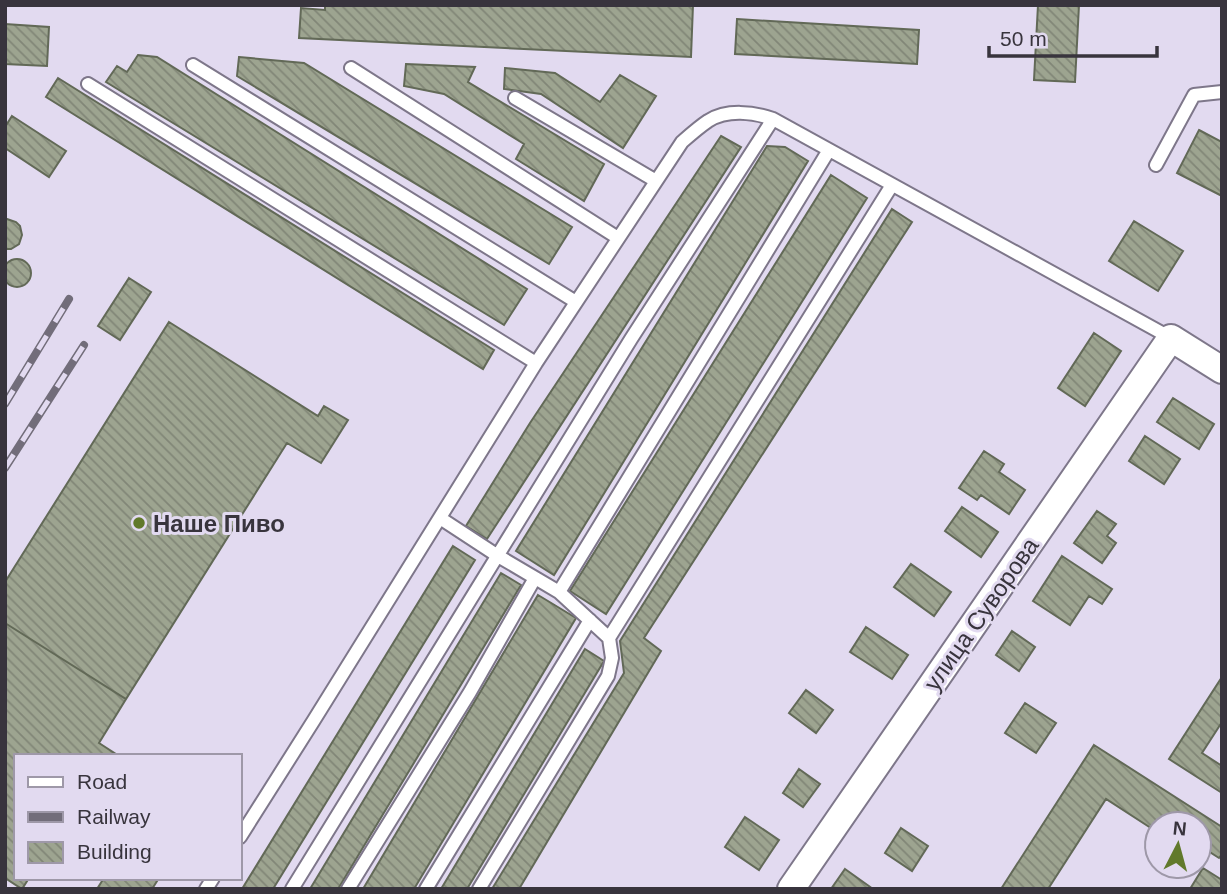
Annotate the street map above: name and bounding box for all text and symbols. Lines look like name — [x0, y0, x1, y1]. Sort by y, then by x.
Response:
scale bar — [989, 14, 1157, 58]
text: 50 m — [1000, 27, 1047, 50]
place label: Наше Пиво — [153, 510, 285, 537]
marker: Наше Пиво — [131, 515, 147, 531]
street label: улица Суворова — [918, 532, 1044, 696]
legend — [14, 754, 242, 880]
text: Road — [77, 770, 127, 793]
text: Railway — [77, 805, 151, 828]
north arrow — [1143, 810, 1213, 880]
text: N — [1172, 817, 1188, 840]
text: Building — [77, 840, 152, 863]

